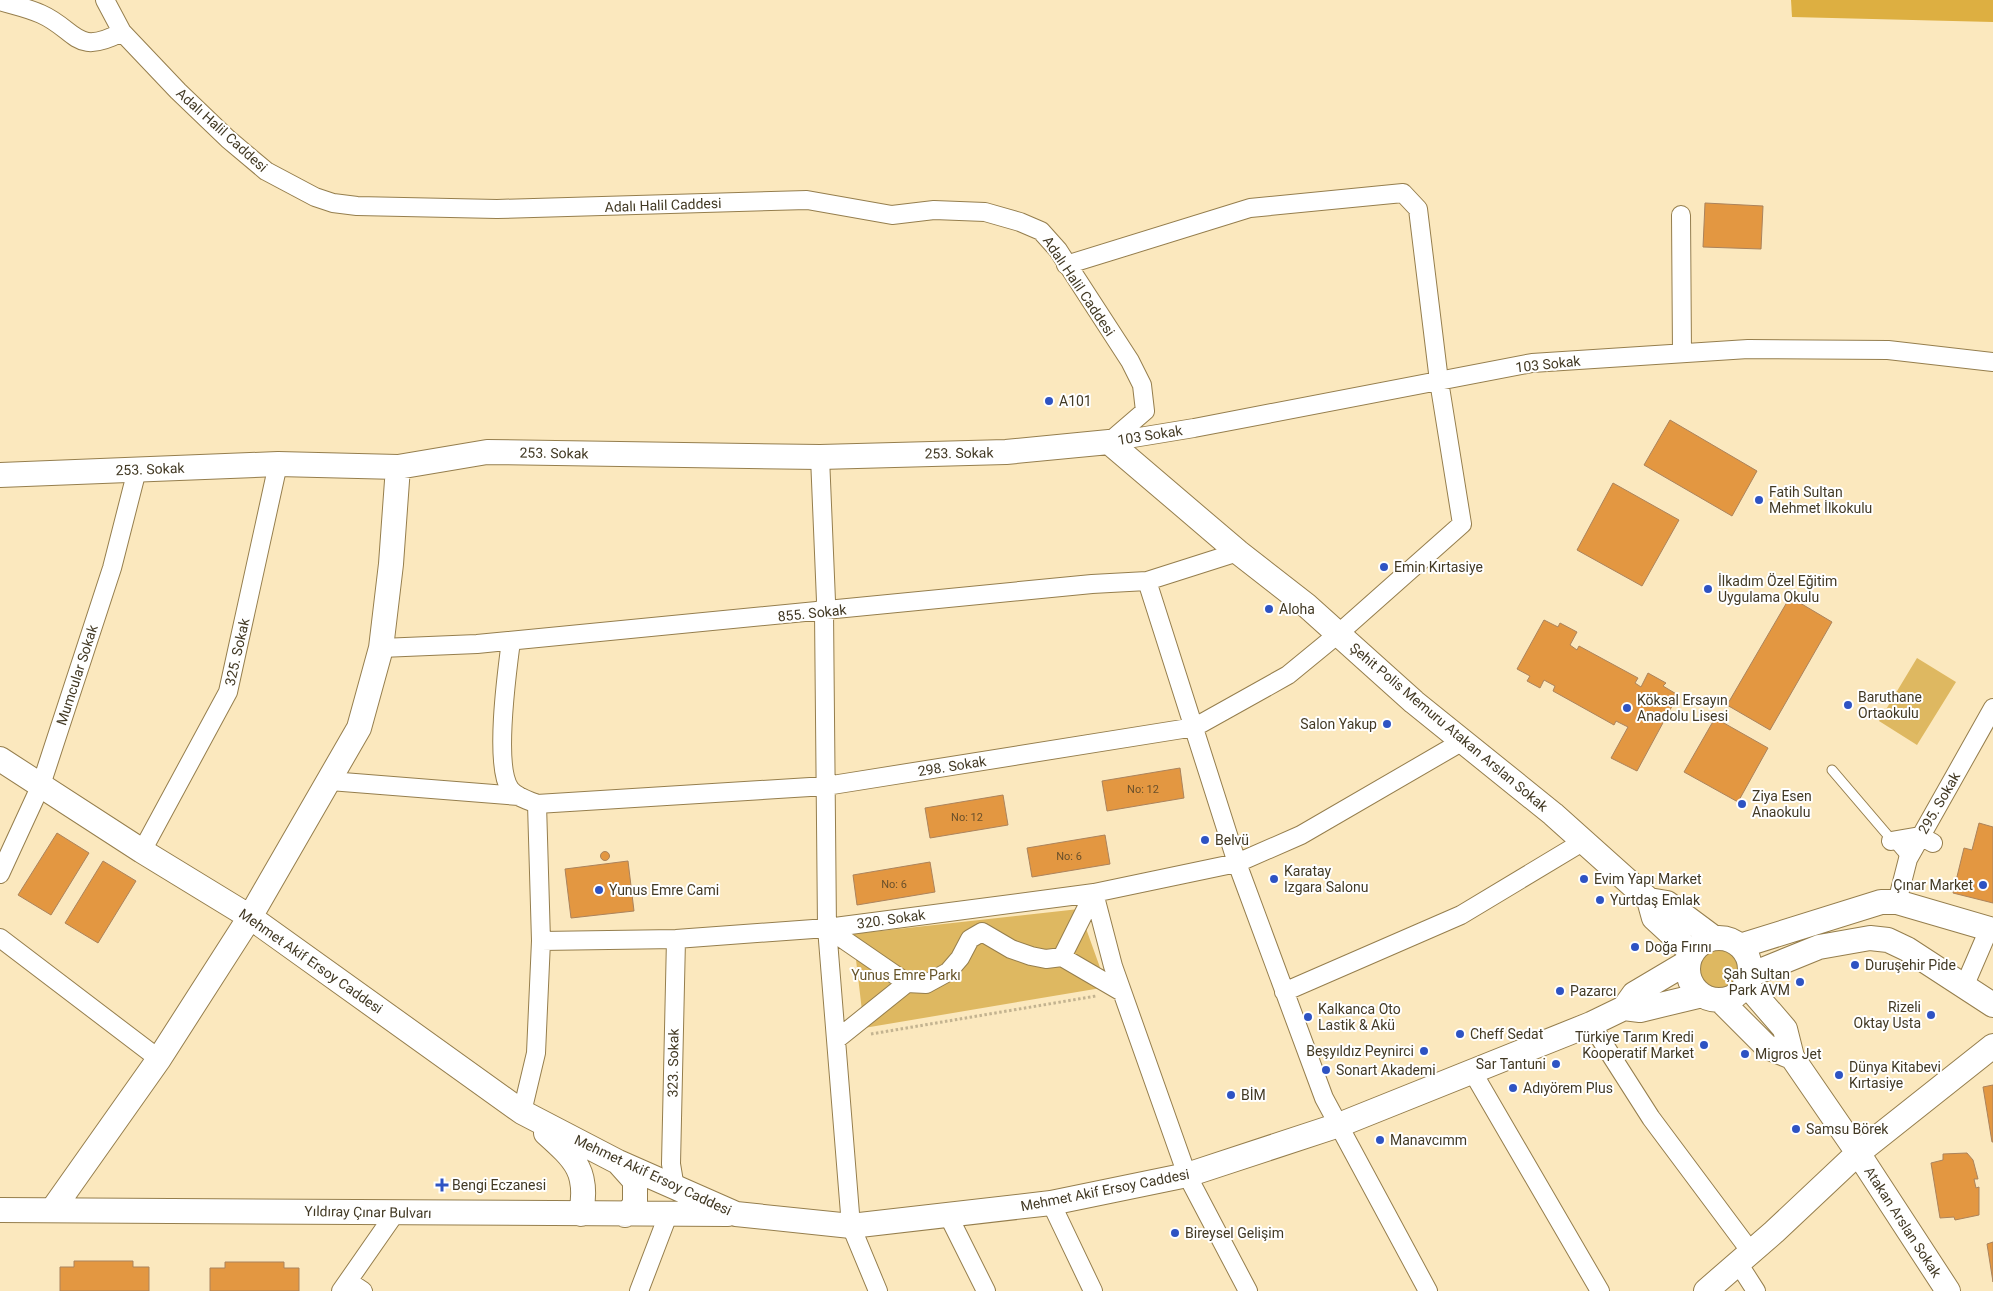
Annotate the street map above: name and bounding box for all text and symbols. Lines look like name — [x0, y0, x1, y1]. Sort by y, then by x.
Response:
street label: Adalı Halil Caddesi — [173, 85, 271, 175]
street label: Adalı Halil Caddesi — [604, 195, 722, 215]
street label: Adalı Halil Caddesi — [1040, 233, 1118, 339]
street label: 103 Sokak — [1515, 353, 1582, 375]
place label: A101 — [1059, 393, 1092, 409]
marker: A101 — [1043, 395, 1055, 407]
street label: 103 Sokak — [1117, 422, 1184, 448]
street label: 253. Sokak — [519, 444, 589, 462]
street label: 253. Sokak — [924, 444, 994, 462]
street label: 253. Sokak — [115, 460, 186, 478]
place label: Fatih Sultan Mehmet İlkokulu — [1769, 484, 1872, 516]
marker: Fatih Sultan Mehmet İlkokulu — [1753, 494, 1765, 506]
place label: Emin Kırtasiye — [1394, 559, 1483, 575]
marker: Emin Kırtasiye — [1378, 561, 1390, 573]
place label: İlkadım Özel Eğitim Uygulama Okulu — [1718, 573, 1837, 605]
marker: İlkadım Özel Eğitim Uygulama Okulu — [1702, 583, 1714, 595]
street label: 855. Sokak — [777, 601, 848, 625]
place label: Aloha — [1279, 601, 1315, 617]
marker: Aloha — [1263, 603, 1275, 615]
street label: 325. Sokak — [221, 616, 253, 687]
street label: Mumcular Sokak — [53, 622, 101, 727]
street label: Şehit Polis Memuru Atakan Arslan Sokak — [1347, 639, 1552, 815]
place label: Baruthane Ortaokulu — [1858, 689, 1922, 721]
place label: Köksal Ersayın Anadolu Lisesi — [1637, 692, 1728, 724]
marker: Baruthane Ortaokulu — [1842, 699, 1854, 711]
marker: Köksal Ersayın Anadolu Lisesi — [1621, 702, 1633, 714]
place label: Salon Yakup — [1300, 716, 1377, 732]
marker: Salon Yakup — [1381, 718, 1393, 730]
street label: 298. Sokak — [917, 753, 988, 779]
street label: 295. Sokak — [1915, 768, 1964, 837]
house number: No: 12 — [1127, 783, 1159, 796]
place label: Ziya Esen Anaokulu — [1752, 788, 1812, 820]
marker: Ziya Esen Anaokulu — [1736, 798, 1748, 810]
house number: No: 12 — [951, 811, 983, 824]
place label: Belvü — [1215, 832, 1249, 848]
marker: Belvü — [1199, 834, 1211, 846]
house number: No: 6 — [1056, 850, 1082, 863]
place label: Karatay Izgara Salonu — [1284, 863, 1368, 895]
place label: Evim Yapı Market — [1594, 871, 1702, 887]
marker: Karatay Izgara Salonu — [1268, 873, 1280, 885]
marker: Evim Yapı Market — [1578, 873, 1590, 885]
place label: Çınar Market — [1893, 877, 1973, 893]
house number: No: 6 — [881, 878, 907, 891]
marker: Çınar Market — [1977, 879, 1989, 891]
place label: Yunus Emre Cami — [609, 882, 719, 898]
marker: Yunus Emre Cami — [593, 884, 605, 896]
place label: Yurtdaş Emlak — [1610, 892, 1701, 908]
marker: Yurtdaş Emlak — [1594, 894, 1606, 906]
street label: Mehmet Akif Ersoy Caddesi — [236, 905, 386, 1017]
street label: 320. Sokak — [856, 906, 927, 932]
place label: Doğa Fırını — [1645, 939, 1712, 955]
marker: Doğa Fırını — [1629, 941, 1641, 953]
place label: Duruşehir Pide — [1865, 957, 1956, 973]
marker: Duruşehir Pide — [1849, 959, 1861, 971]
place label: Şah Sultan Park AVM — [1724, 966, 1790, 998]
park label: Yunus Emre Parkı — [851, 967, 961, 983]
marker: Şah Sultan Park AVM — [1794, 976, 1806, 988]
place label: Pazarcı — [1570, 983, 1616, 999]
marker: Pazarcı — [1554, 985, 1566, 997]
place label: Rizeli Oktay Usta — [1854, 999, 1921, 1031]
place label: Kalkanca Oto Lastik & Akü — [1318, 1001, 1401, 1033]
marker: Rizeli Oktay Usta — [1925, 1009, 1937, 1021]
marker: Kalkanca Oto Lastik & Akü — [1302, 1011, 1314, 1023]
place label: Cheff Sedat — [1470, 1026, 1544, 1042]
street label: 323. Sokak — [664, 1028, 682, 1098]
marker: Cheff Sedat — [1454, 1028, 1466, 1040]
place label: Türkiye Tarım Kredi Kooperatif Market — [1575, 1029, 1694, 1061]
marker: Türkiye Tarım Kredi Kooperatif Market — [1698, 1039, 1710, 1051]
place label: Beşyıldız Peynirci — [1306, 1043, 1414, 1059]
marker: Beşyıldız Peynirci — [1418, 1045, 1430, 1057]
place label: Migros Jet — [1755, 1046, 1822, 1062]
marker: Migros Jet — [1739, 1048, 1751, 1060]
place label: Sar Tantuni — [1476, 1056, 1546, 1072]
marker: Sar Tantuni — [1550, 1058, 1562, 1070]
place label: Dünya Kitabevi Kırtasiye — [1849, 1059, 1941, 1091]
place label: Sonart Akademi — [1336, 1062, 1436, 1078]
marker: Sonart Akademi — [1320, 1064, 1332, 1076]
marker: Dünya Kitabevi Kırtasiye — [1833, 1069, 1845, 1081]
place label: Adıyörem Plus — [1523, 1080, 1613, 1096]
marker: Adıyörem Plus — [1507, 1082, 1519, 1094]
place label: BİM — [1241, 1087, 1266, 1103]
marker: BİM — [1225, 1089, 1237, 1101]
place label: Samsu Börek — [1806, 1121, 1889, 1137]
marker: Samsu Börek — [1790, 1123, 1802, 1135]
street label: Mehmet Akif Ersoy Caddesi — [572, 1131, 734, 1219]
place label: Manavcımm — [1390, 1132, 1467, 1148]
marker: Manavcımm — [1374, 1134, 1386, 1146]
street label: Atakan Arslan Sokak — [1861, 1164, 1945, 1281]
street label: Mehmet Akif Ersoy Caddesi — [1019, 1166, 1191, 1214]
place label: Bengi Eczanesi — [452, 1177, 546, 1193]
marker: Bengi Eczanesi — [436, 1179, 448, 1191]
street label: Yıldıray Çınar Bulvarı — [304, 1203, 432, 1221]
place label: Bireysel Gelişim — [1185, 1225, 1284, 1241]
marker: Bireysel Gelişim — [1169, 1227, 1181, 1239]

